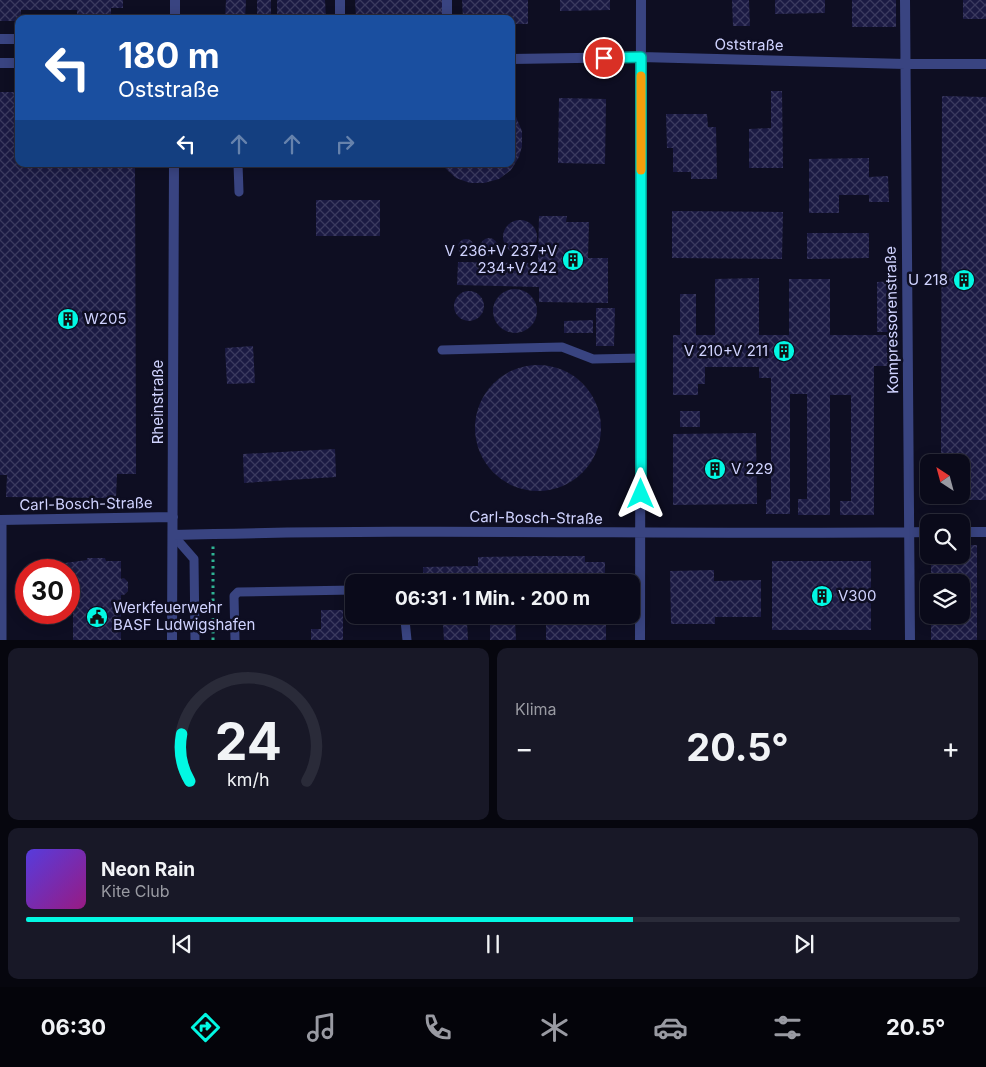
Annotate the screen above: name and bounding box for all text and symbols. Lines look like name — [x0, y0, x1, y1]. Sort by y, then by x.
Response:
text: 180 m — [118, 34, 220, 76]
street label: Oststraße — [714, 34, 784, 55]
icon: left — [35, 35, 100, 100]
pin — [583, 37, 625, 79]
icon: arrive — [590, 44, 618, 72]
text: Oststraße — [118, 76, 219, 102]
icon: left — [172, 130, 200, 158]
icon: ahead — [225, 130, 253, 158]
icon: ahead — [278, 130, 306, 158]
icon: right — [331, 130, 359, 158]
place label: V 236+V 237+V 234+V 242 — [445, 241, 557, 277]
street label: Kompressorenstraße — [881, 246, 902, 394]
building icon: V 236+V 237+V 234+V 242 — [561, 248, 585, 272]
building icon: U 218 — [952, 268, 976, 292]
place label: U 218 — [908, 270, 948, 289]
building icon: W205 — [56, 307, 80, 331]
place label: W205 — [84, 309, 127, 328]
building icon: V 210+V 211 — [772, 339, 796, 363]
place label: V 210+V 211 — [684, 341, 768, 360]
street label: Rheinstraße — [148, 360, 167, 444]
north arrow — [920, 454, 970, 504]
map controls — [920, 454, 970, 624]
building icon: V 229 — [703, 457, 727, 481]
place label: V 229 — [731, 459, 773, 478]
position arrow — [614, 467, 666, 519]
street label: Carl-Bosch-Straße — [19, 493, 153, 514]
street label: Carl-Bosch-Straße — [469, 507, 603, 528]
button: search — [920, 514, 970, 564]
speed limit sign: 30 — [15, 559, 80, 624]
button: layers — [920, 574, 970, 624]
building icon: V300 — [810, 584, 834, 608]
place label: V300 — [838, 586, 877, 605]
text: 06:31 · 1 Min. · 200 m — [395, 587, 590, 610]
place label: Werkfeuerwehr BASF Ludwigshafen — [113, 598, 255, 634]
public building icon: Werkfeuerwehr BASF Ludwigshafen — [85, 605, 109, 629]
text: Klima — [515, 699, 557, 719]
text: 24 — [215, 710, 282, 773]
text: 20.5° — [686, 724, 789, 770]
text: − — [515, 731, 534, 765]
text: + — [941, 731, 960, 765]
text: km/h — [227, 769, 270, 790]
text: Neon Rain — [101, 858, 195, 881]
text: Kite Club — [101, 881, 170, 901]
icon: previous — [168, 930, 196, 958]
icon: pause — [479, 930, 507, 958]
icon: next — [790, 930, 818, 958]
icon: directions — [188, 1010, 223, 1045]
icon: music — [304, 1010, 339, 1045]
icon: phone — [420, 1010, 455, 1045]
icon: climate — [537, 1010, 572, 1045]
icon: car — [653, 1010, 688, 1045]
icon: filters — [770, 1010, 805, 1045]
text: 06:30 — [41, 1014, 106, 1040]
text: 20.5° — [886, 1014, 945, 1040]

